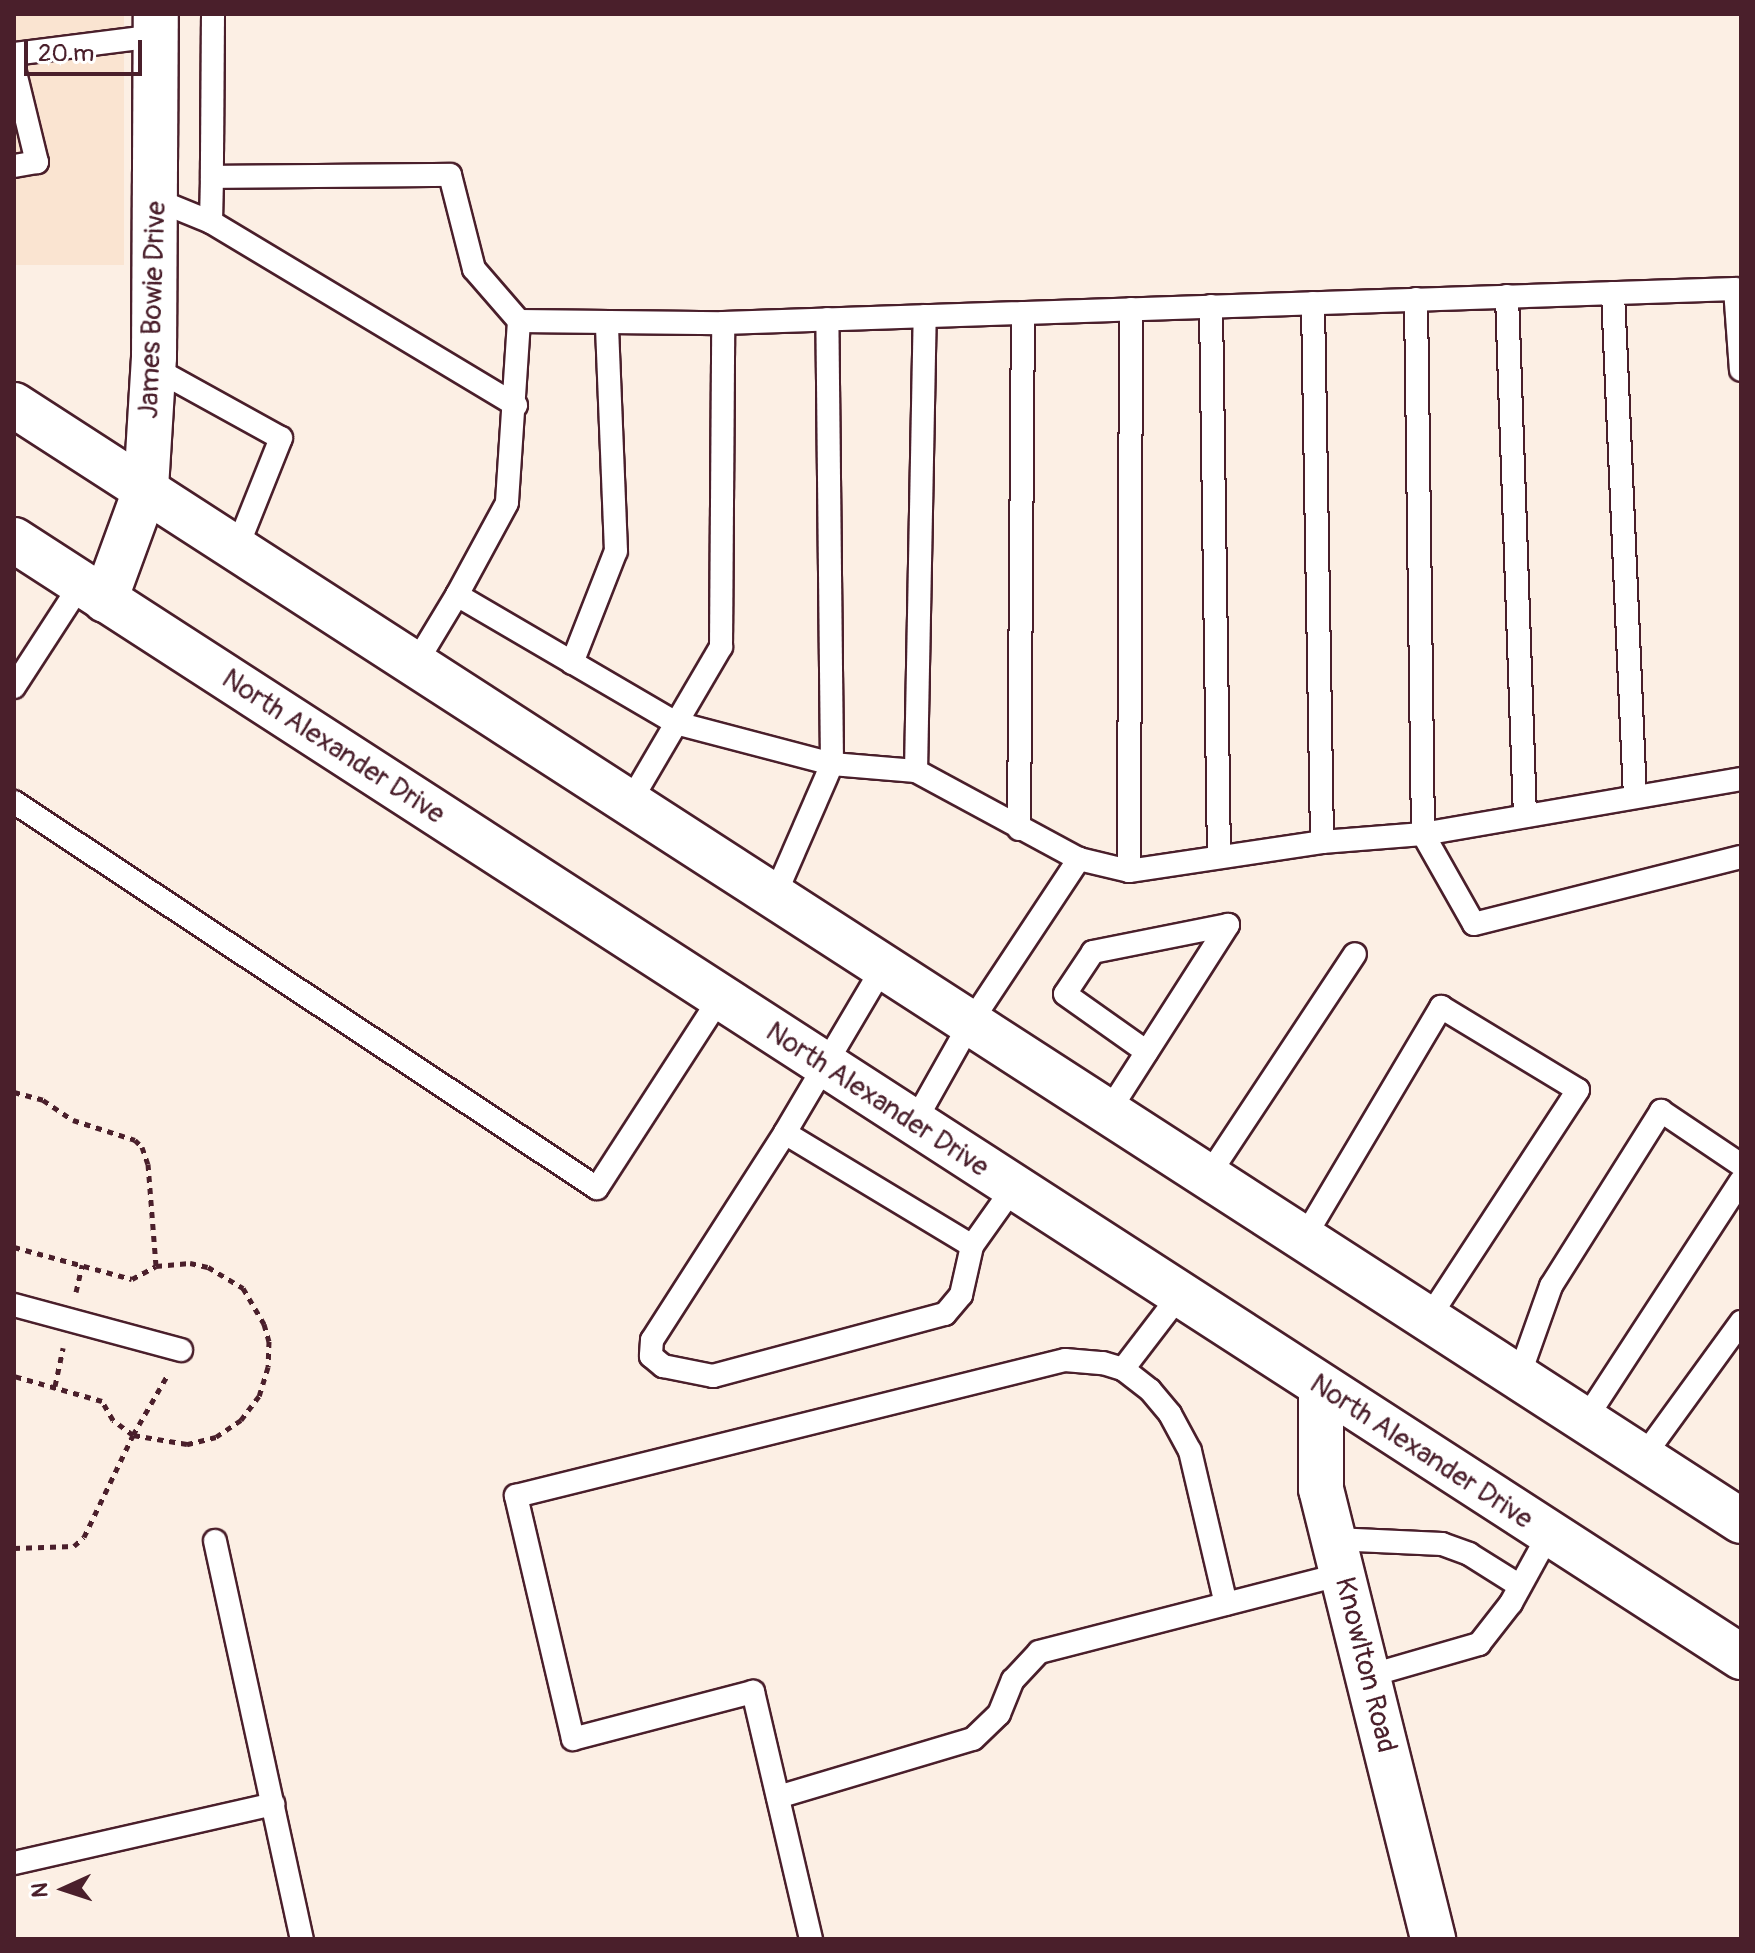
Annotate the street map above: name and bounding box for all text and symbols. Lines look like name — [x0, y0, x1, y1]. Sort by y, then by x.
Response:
scale bar — [28, 24, 146, 74]
text: 20 m — [38, 39, 94, 68]
street label: James Bowie Drive — [132, 201, 174, 419]
street label: North Alexander Drive — [215, 662, 451, 832]
street label: North Alexander Drive — [759, 1015, 995, 1185]
street label: North Alexander Drive — [1303, 1367, 1539, 1537]
street label: Knowlton Road — [1327, 1574, 1403, 1756]
north arrow — [24, 1849, 104, 1929]
text: N — [26, 1882, 54, 1898]

